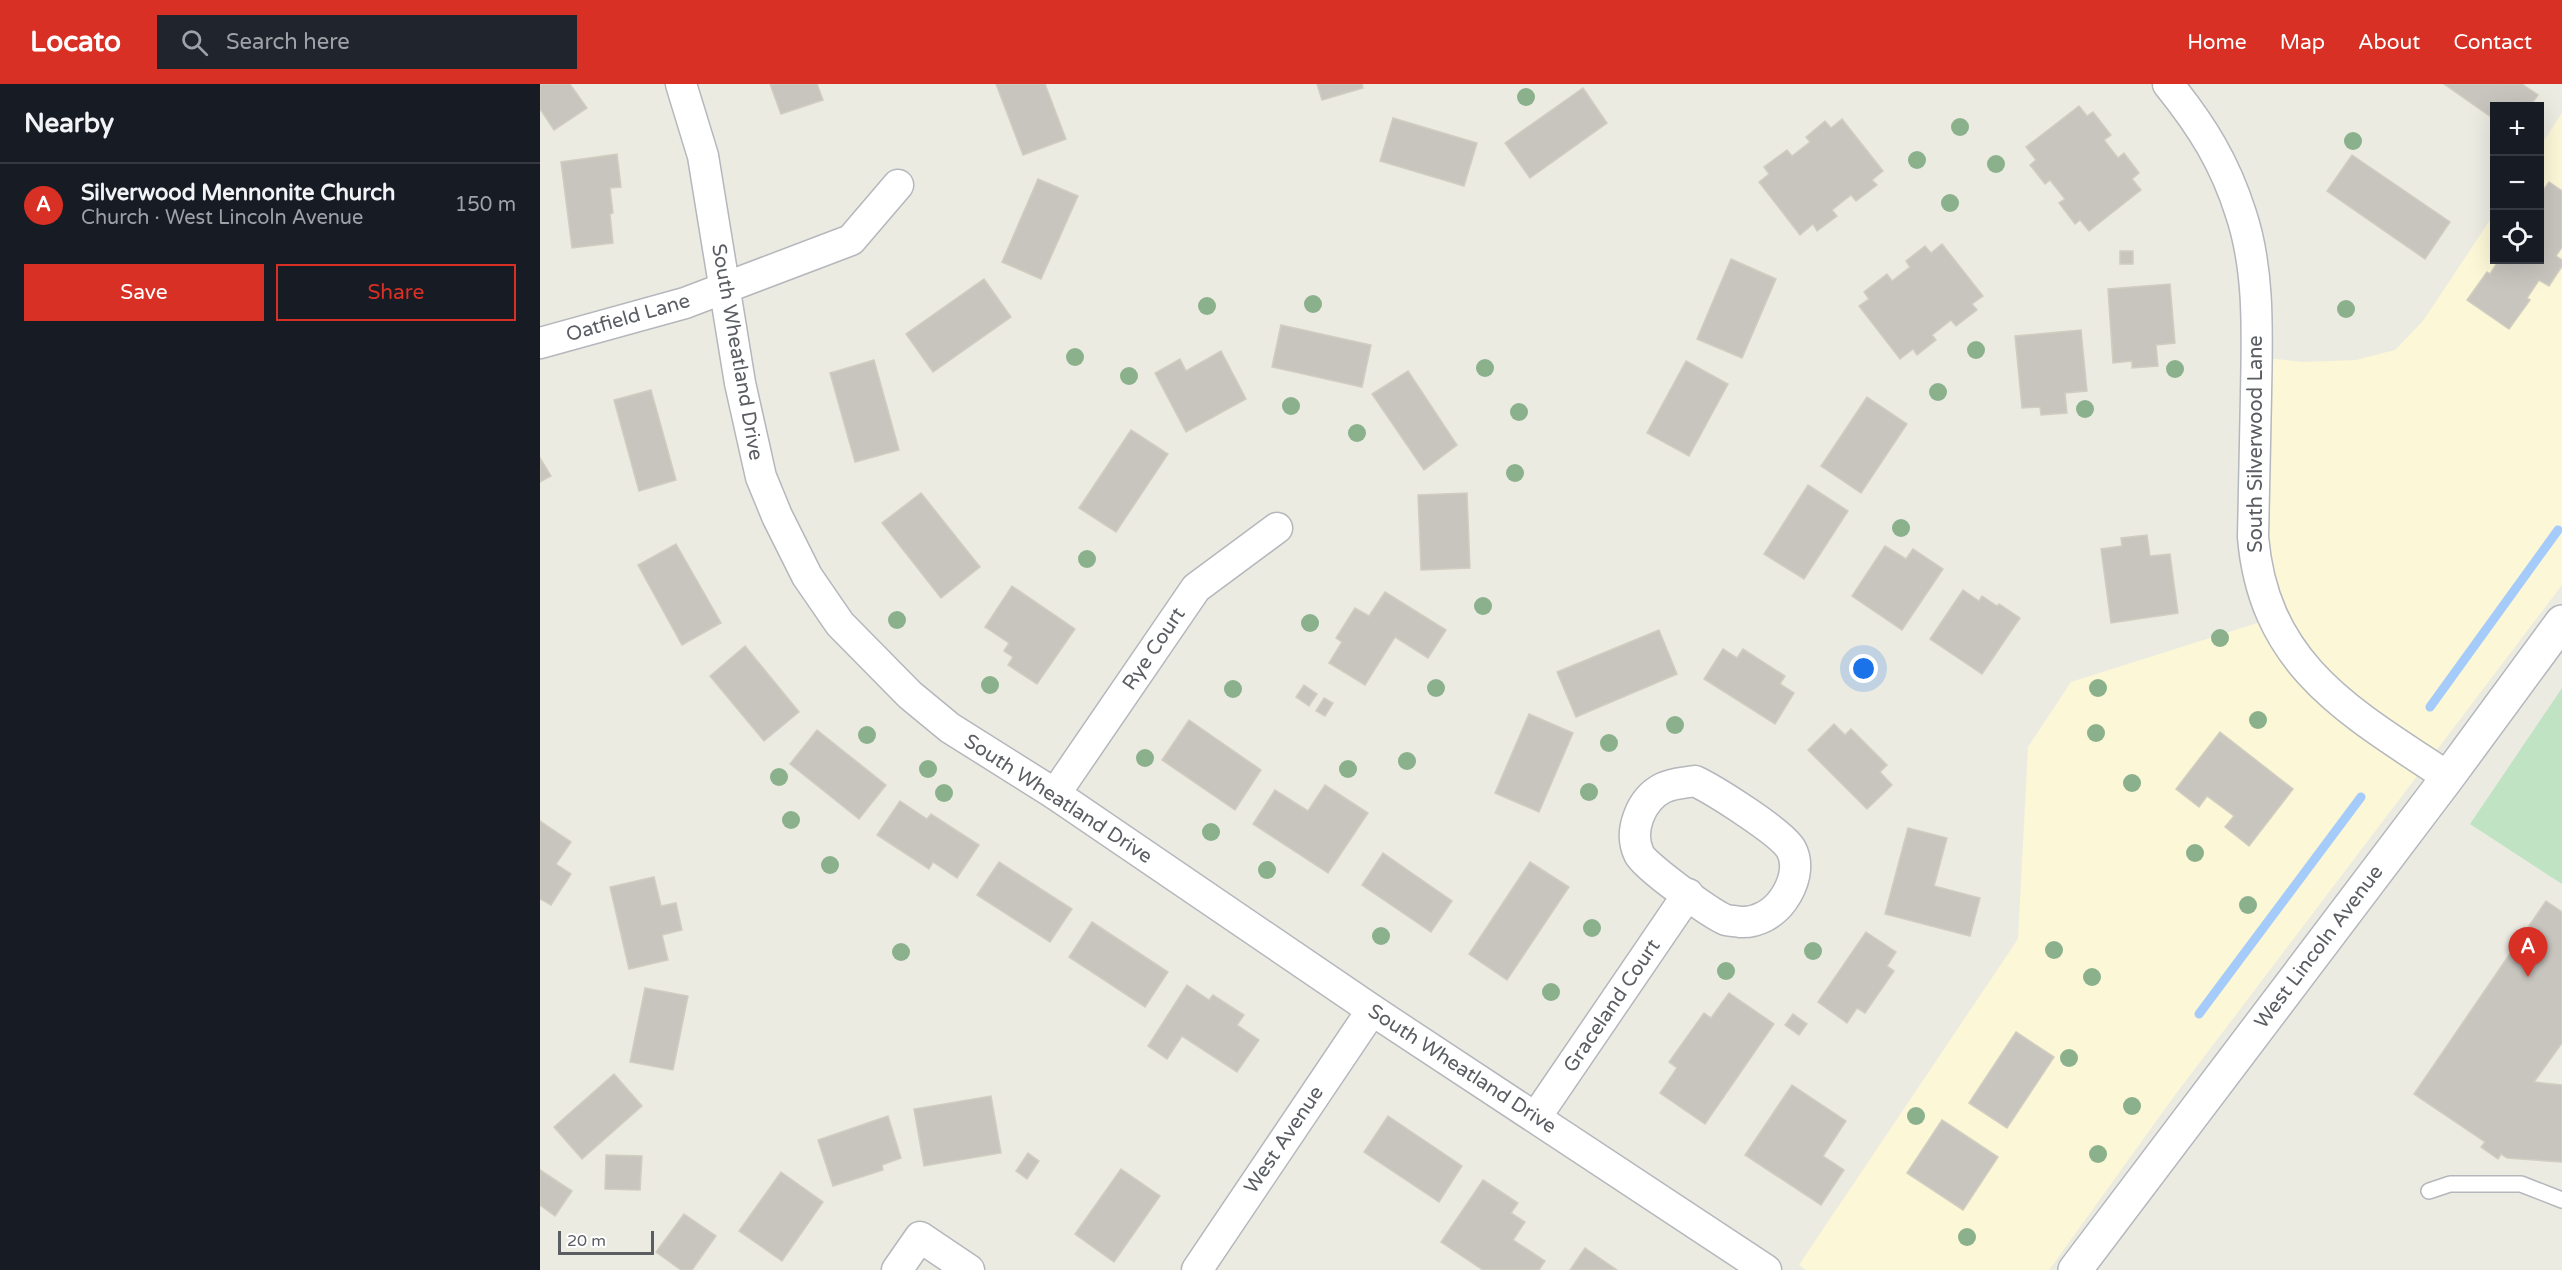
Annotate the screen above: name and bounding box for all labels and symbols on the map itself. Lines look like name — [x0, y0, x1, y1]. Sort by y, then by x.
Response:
street label: South Wheatland Drive — [706, 242, 768, 462]
street label: Oatfield Lane — [563, 289, 693, 347]
street label: South Silverwood Lane — [2244, 335, 2268, 553]
street label: Rye Court — [1118, 603, 1191, 695]
your location — [1849, 654, 1878, 683]
street label: South Wheatland Drive — [959, 729, 1157, 869]
street label: West Lincoln Avenue — [2250, 861, 2388, 1033]
pin: A — [2508, 928, 2548, 977]
street label: Graceland Court — [1559, 935, 1666, 1077]
street label: South Wheatland Drive — [1363, 999, 1561, 1139]
street label: West Avenue — [1239, 1082, 1329, 1198]
scale bar — [558, 1228, 654, 1256]

